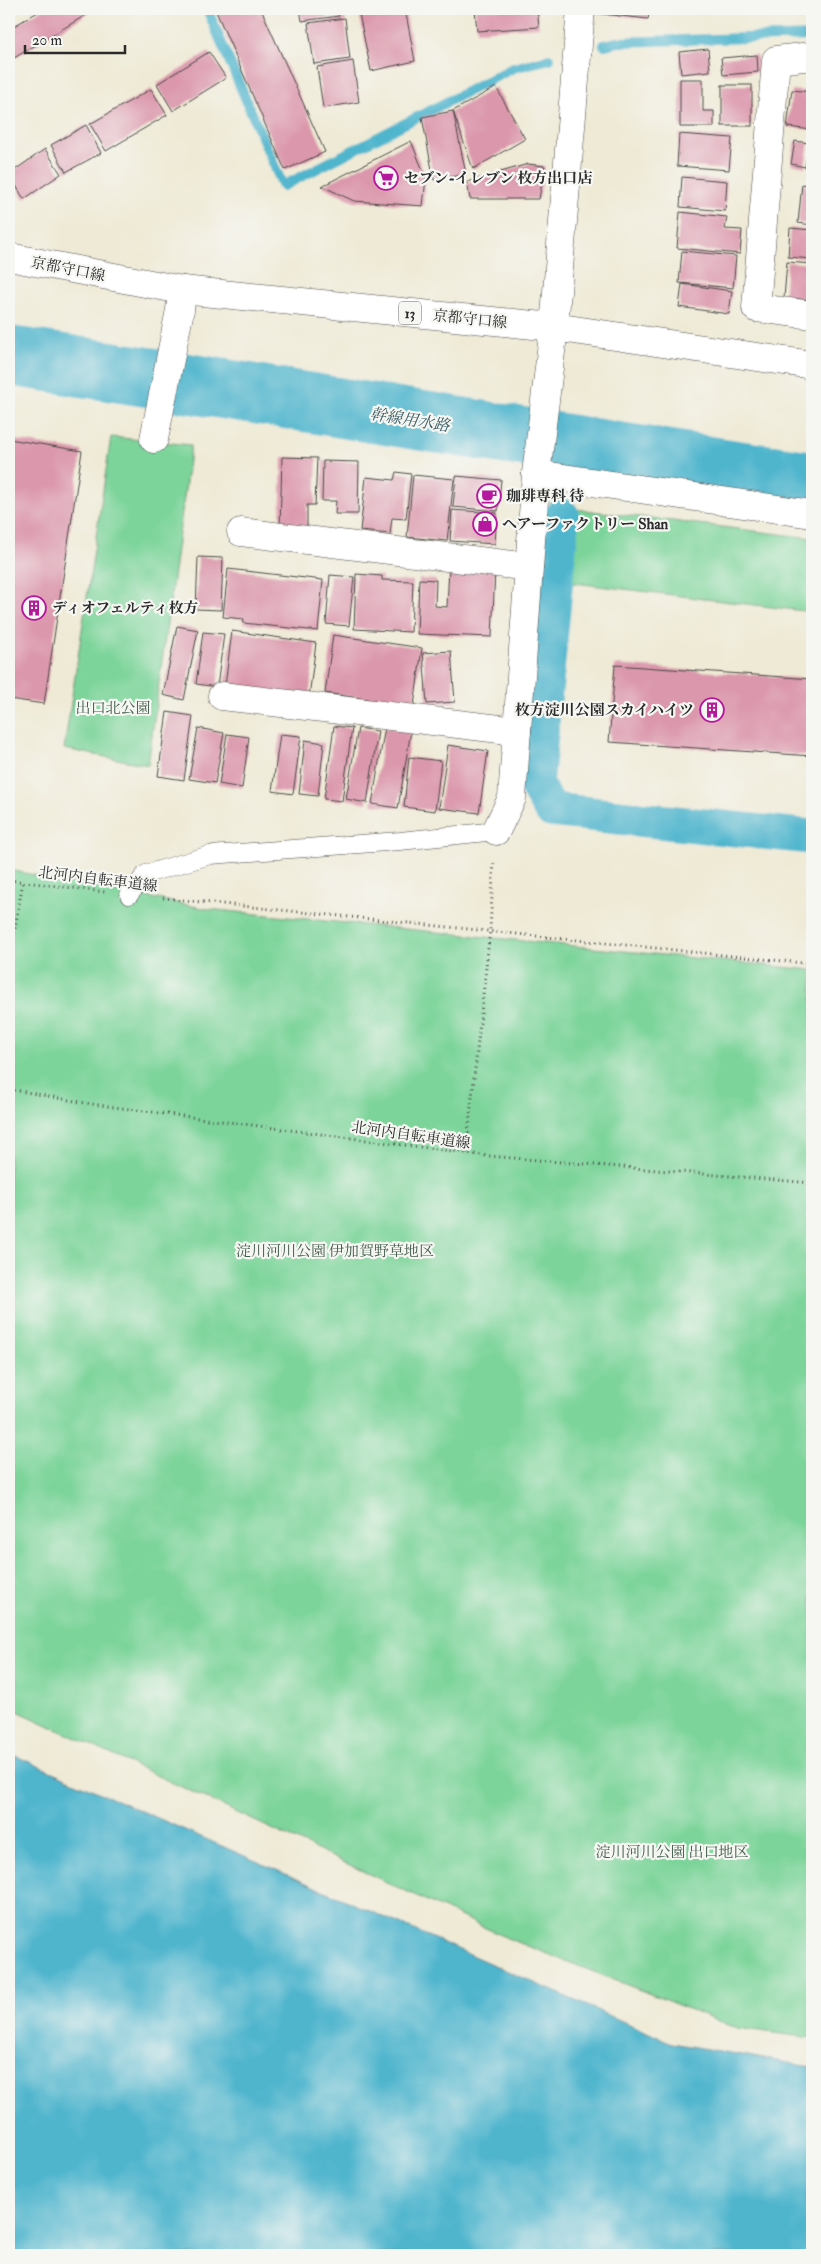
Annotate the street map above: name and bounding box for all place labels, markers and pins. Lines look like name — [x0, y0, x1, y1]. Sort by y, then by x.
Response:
supermarket icon: セブン-イレブン 枚方出口店 — [373, 165, 399, 191]
place label: セブン-イレブン 枚方出口店 — [404, 169, 592, 188]
cafe icon: 珈琲専科 待 — [476, 483, 502, 509]
place label: 珈琲専科 待 — [506, 487, 584, 506]
shop icon: ヘアーファクトリー Shan — [472, 511, 498, 537]
place label: ヘアーファクトリー Shan — [502, 515, 669, 534]
building icon: ディオフェルティ枚方 — [21, 595, 47, 621]
place label: ディオフェルティ枚方 — [52, 599, 198, 618]
building icon: 枚方淀川公園スカイハイツ — [699, 697, 725, 723]
place label: 枚方淀川公園スカイハイツ — [515, 701, 694, 720]

